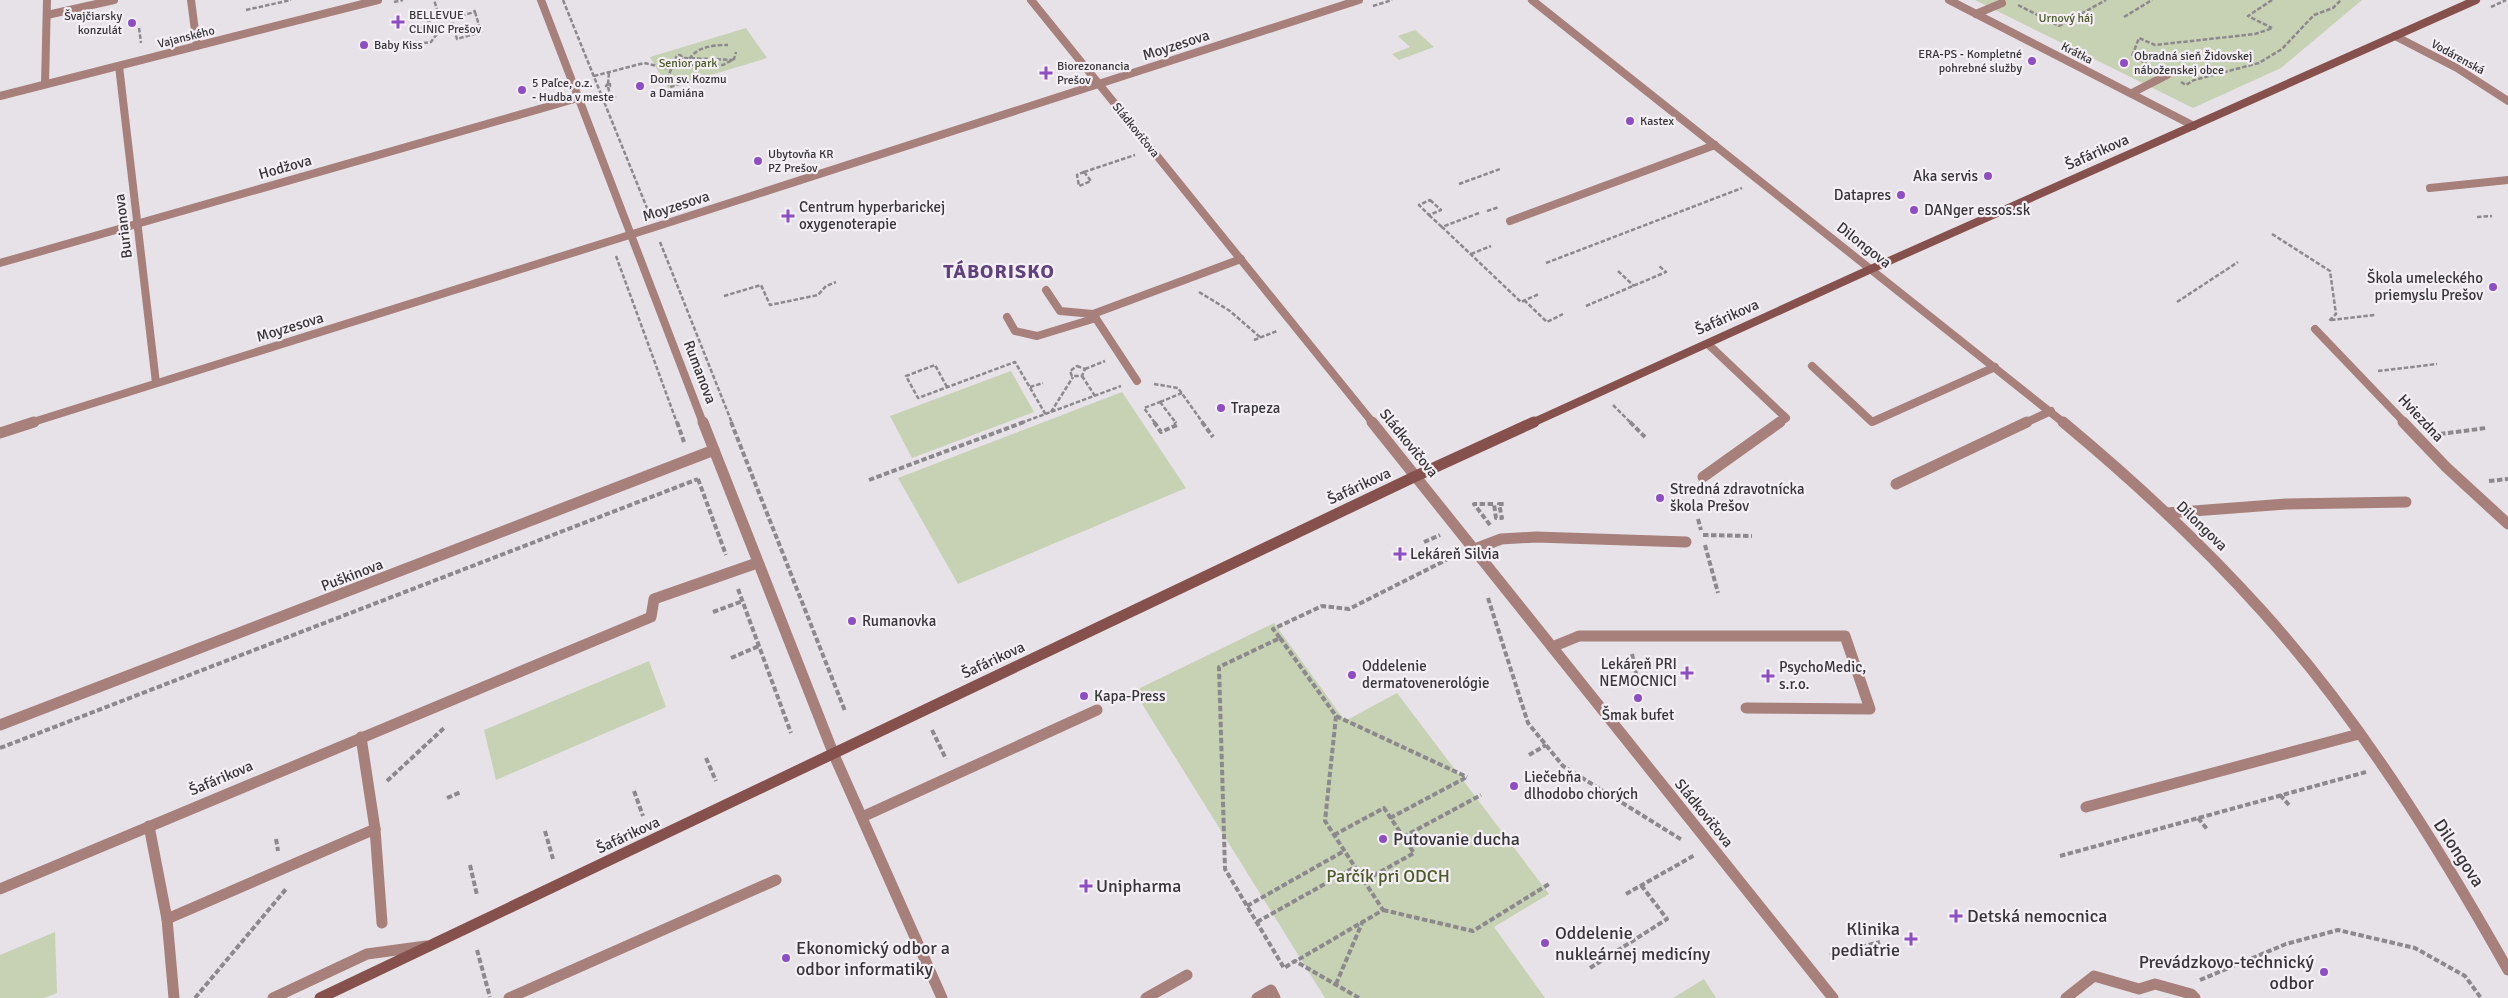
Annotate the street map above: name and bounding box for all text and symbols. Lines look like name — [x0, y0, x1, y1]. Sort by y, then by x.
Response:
place label: BELLEVUE CLINIC Prešov — [409, 8, 482, 37]
place label: Švajčiarsky konzulát — [64, 9, 122, 38]
park label: Urnový háj — [2039, 11, 2093, 26]
marker: BELLEVUE CLINIC Prešov — [391, 15, 405, 29]
marker: Švajčiarsky konzulát — [126, 17, 138, 29]
street label: Vajanského — [156, 23, 216, 52]
street label: Moyzesova — [1140, 26, 1212, 64]
street label: Vodárenská — [2428, 37, 2487, 78]
place label: Baby Kiss — [374, 38, 423, 53]
marker: Baby Kiss — [358, 39, 370, 51]
street label: Krátka — [2058, 39, 2095, 68]
place label: ERA-PS - Kompletné pohrebné služby — [1918, 47, 2022, 76]
place label: Obradná sieň Židovskej náboženskej obce — [2134, 49, 2252, 78]
marker: ERA-PS - Kompletné pohrebné služby — [2026, 55, 2038, 67]
park label: Senior park — [659, 56, 717, 71]
marker: Obradná sieň Židovskej náboženskej obce — [2118, 57, 2130, 69]
place label: Biorezonancia Prešov — [1057, 59, 1130, 88]
marker: Biorezonancia Prešov — [1039, 66, 1053, 80]
place label: Dom sv. Kozmu a Damiána — [650, 72, 727, 101]
place label: 5 Paľce, o.z. - Hudba v meste — [532, 76, 614, 105]
marker: Dom sv. Kozmu a Damiána — [634, 80, 646, 92]
marker: 5 Paľce, o.z. - Hudba v meste — [516, 84, 528, 96]
street label: Sládkovičova — [1109, 100, 1162, 161]
place label: Kastex — [1640, 114, 1675, 129]
marker: Kastex — [1624, 115, 1636, 127]
street label: Šafárikova — [2062, 129, 2132, 174]
place label: Ubytovňa KR PZ Prešov — [768, 147, 833, 176]
street label: Hodžova — [256, 151, 314, 183]
marker: Ubytovňa KR PZ Prešov — [752, 155, 764, 167]
place label: Aka servis — [1913, 167, 1978, 185]
marker: Aka servis — [1982, 170, 1994, 182]
place label: Datapres — [1834, 186, 1891, 204]
street label: Moyzesova — [640, 187, 712, 225]
marker: Datapres — [1895, 189, 1907, 201]
street label: Burianova — [110, 193, 136, 259]
place label: Centrum hyperbarickej oxygenoterapie — [799, 198, 945, 233]
place label: DANger essos.sk — [1924, 201, 2031, 219]
marker: DANger essos.sk — [1908, 204, 1920, 216]
marker: Centrum hyperbarickej oxygenoterapie — [781, 209, 795, 223]
street label: Dilongova — [1833, 218, 1895, 272]
district label: TÁBORISKO — [943, 259, 1055, 284]
place label: Škola umeleckého priemyslu Prešov — [2367, 268, 2483, 304]
marker: Škola umeleckého priemyslu Prešov — [2487, 281, 2499, 293]
street label: Šafárikova — [1692, 294, 1762, 339]
street label: Moyzesova — [254, 308, 326, 346]
street label: Rumanova — [680, 338, 720, 406]
street label: Hviezdna — [2394, 390, 2448, 446]
place label: Trapeza — [1231, 399, 1280, 417]
marker: Trapeza — [1215, 402, 1227, 414]
street label: Sládkovičova — [1376, 405, 1442, 481]
street label: Šafárikova — [1324, 463, 1393, 508]
place label: Stredná zdravotnícka škola Prešov — [1670, 480, 1805, 515]
marker: Stredná zdravotnícka škola Prešov — [1654, 492, 1666, 504]
street label: Dilongova — [2173, 497, 2231, 555]
place label: Lekáreň Silvia — [1410, 545, 1499, 563]
marker: Lekáreň Silvia — [1394, 548, 1406, 560]
street label: Puškinova — [319, 555, 385, 595]
place label: Rumanovka — [862, 612, 936, 630]
marker: Rumanovka — [846, 615, 858, 627]
street label: Šafárikova — [958, 637, 1027, 682]
place label: Lekáreň PRI NEMOCNICI — [1599, 655, 1677, 690]
place label: Oddelenie dermatovenerológie — [1362, 657, 1490, 692]
place label: PsychoMedic, s.r.o. — [1779, 658, 1866, 693]
marker: Lekáreň PRI NEMOCNICI — [1681, 667, 1693, 679]
marker: Oddelenie dermatovenerológie — [1346, 669, 1358, 681]
marker: PsychoMedic, s.r.o. — [1761, 669, 1775, 683]
place label: Kapa-Press — [1094, 687, 1166, 705]
marker: Kapa-Press — [1078, 690, 1090, 702]
marker: Šmak bufet — [1632, 692, 1644, 704]
place label: Šmak bufet — [1602, 705, 1674, 724]
street label: Šafárikova — [186, 756, 256, 800]
place label: Liečebňa dlhodobo chorých — [1524, 768, 1638, 803]
street label: Sládkovičova — [1671, 775, 1737, 851]
marker: Liečebňa dlhodobo chorých — [1508, 780, 1520, 792]
street label: Šafárikova — [593, 812, 662, 857]
street label: Dilongova — [2429, 815, 2489, 891]
place label: Putovanie ducha — [1393, 828, 1520, 850]
marker: Putovanie ducha — [1377, 833, 1389, 845]
park label: Parčík pri ODCH — [1326, 865, 1450, 887]
place label: Unipharma — [1096, 875, 1181, 897]
marker: Unipharma — [1080, 880, 1092, 892]
place label: Detská nemocnica — [1967, 905, 2107, 927]
marker: Detská nemocnica — [1949, 909, 1963, 923]
place label: Klinika pediatrie — [1831, 918, 1900, 961]
place label: Oddelenie nukleárnej medicíny — [1555, 922, 1711, 965]
marker: Klinika pediatrie — [1904, 932, 1918, 946]
place label: Ekonomický odbor a odbor informatiky — [796, 937, 950, 980]
marker: Oddelenie nukleárnej medicíny — [1539, 937, 1551, 949]
place label: Prevádzkovo‑technický odbor — [2139, 951, 2315, 994]
marker: Ekonomický odbor a odbor informatiky — [780, 952, 792, 964]
marker: Prevádzkovo‑technický odbor — [2318, 966, 2330, 978]

